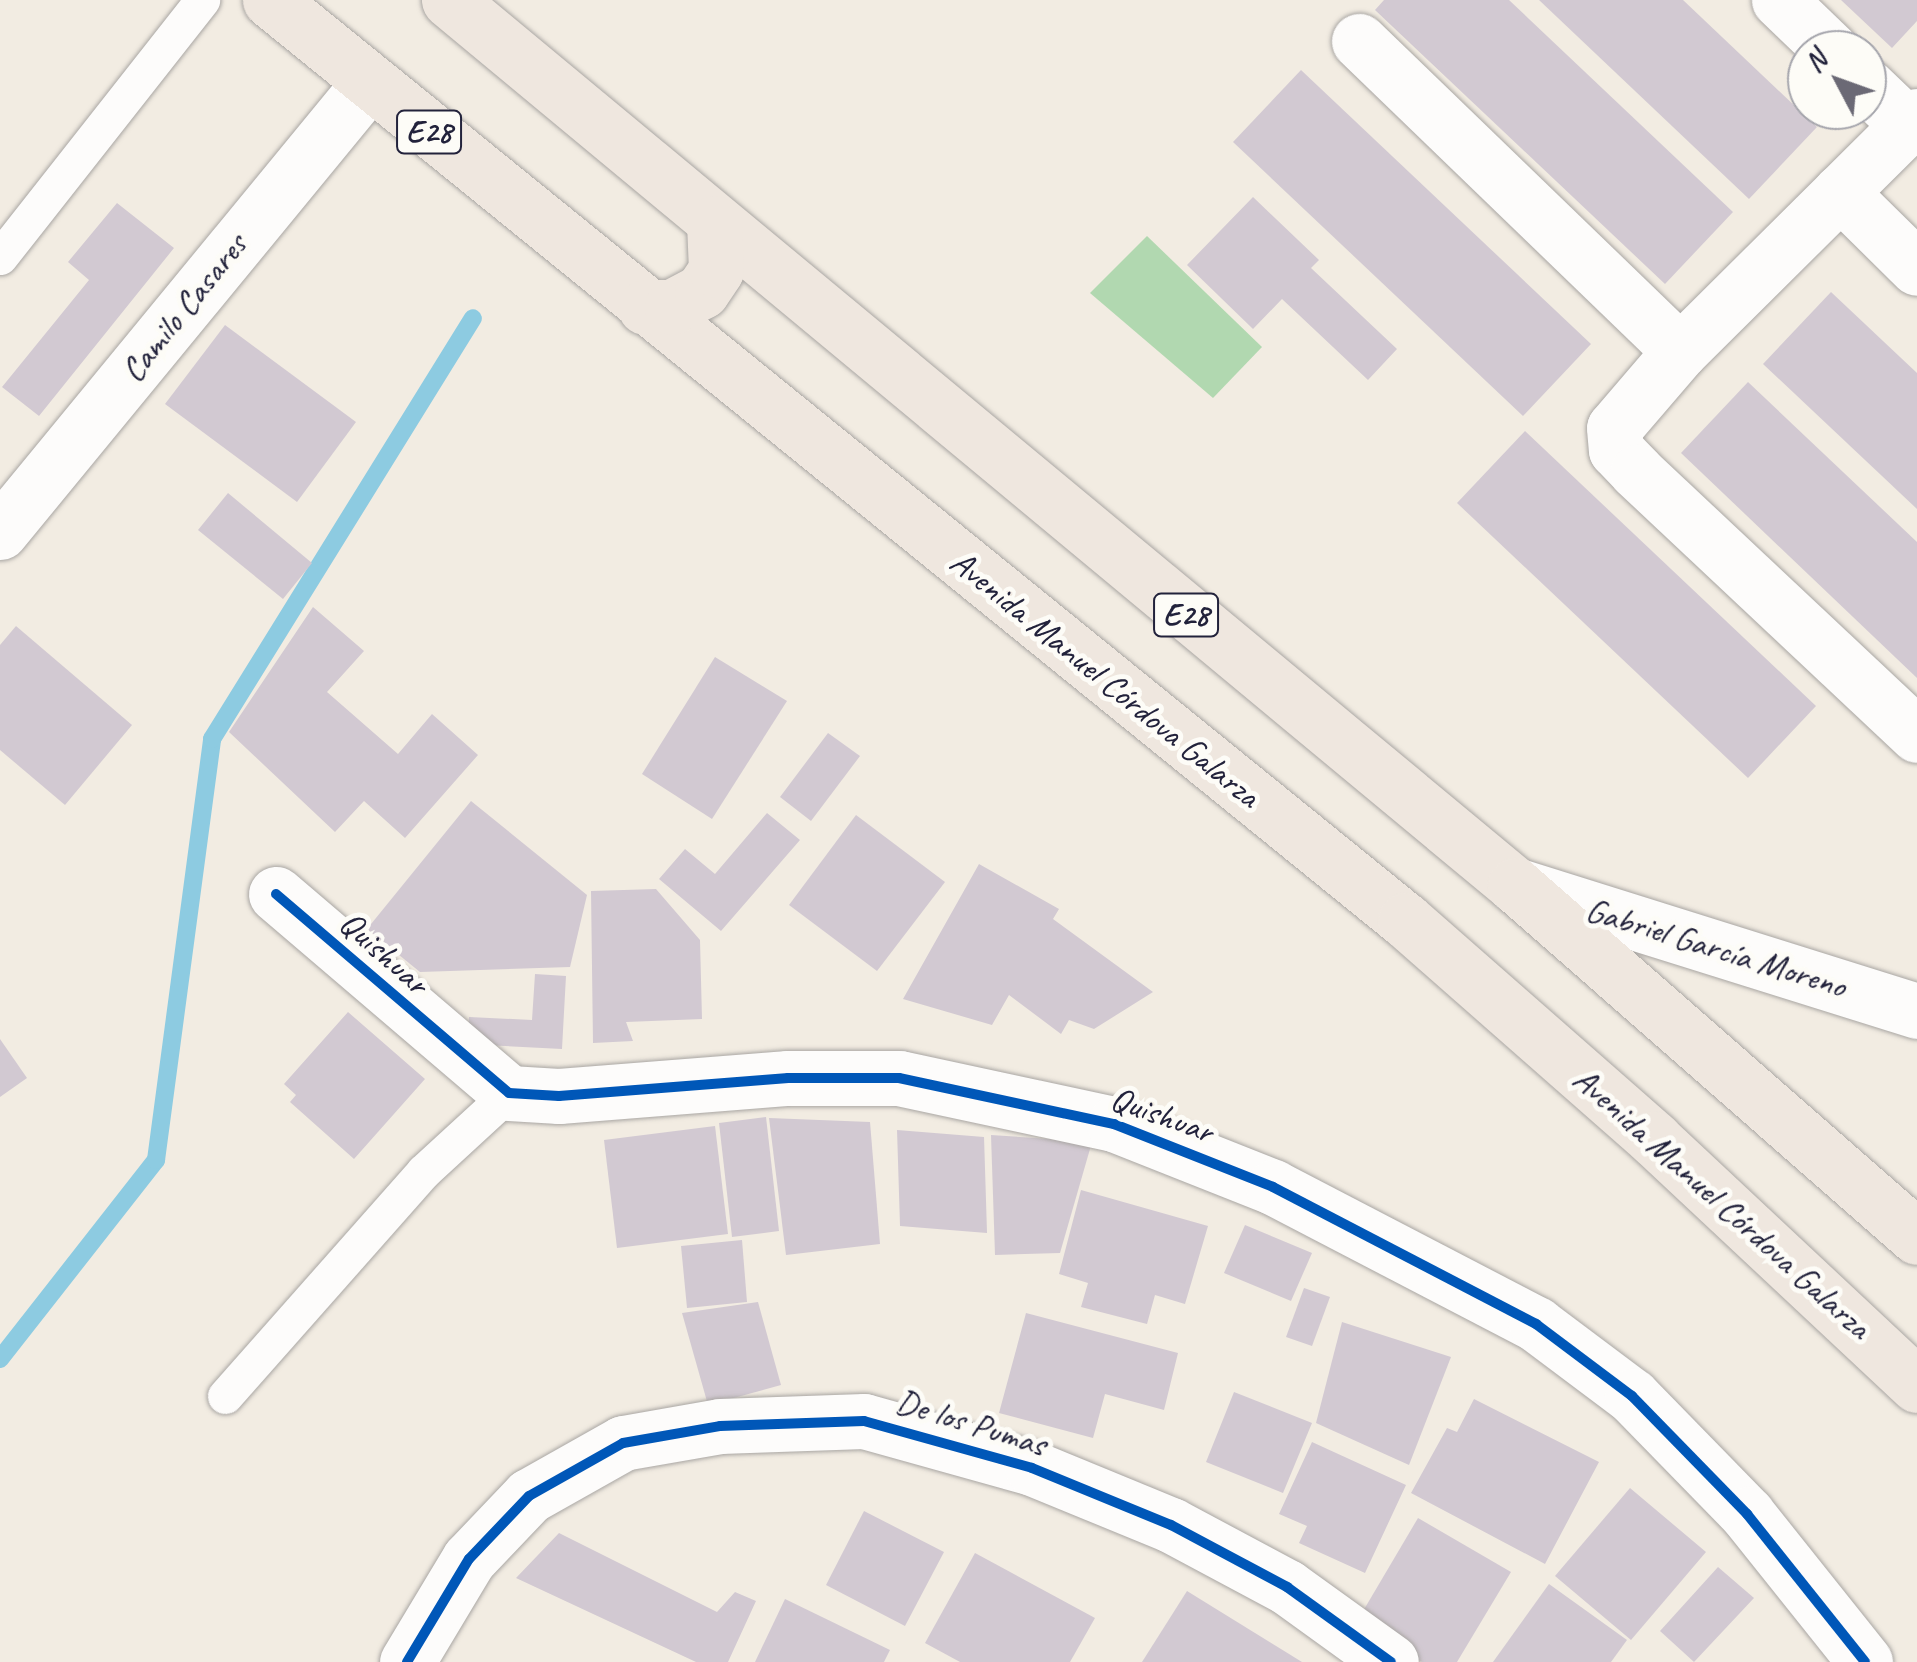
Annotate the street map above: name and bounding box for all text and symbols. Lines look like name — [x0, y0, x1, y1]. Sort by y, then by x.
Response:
north arrow — [1787, 30, 1887, 130]
text: N — [1797, 43, 1834, 79]
road number: E28 — [394, 105, 464, 159]
street label: Camilo Casares — [112, 225, 256, 391]
street label: Avenida Manuel Córdova Galarza — [942, 541, 1268, 817]
road number: E28 — [1151, 588, 1221, 642]
street label: Gabriel García Moreno — [1581, 889, 1851, 1007]
street label: Quishuar — [331, 902, 437, 1004]
street label: Avenida Manuel Córdova Galarza — [1564, 1058, 1880, 1348]
street label: Quishuar — [1105, 1077, 1219, 1153]
street label: De los Pumas — [892, 1381, 1050, 1465]

